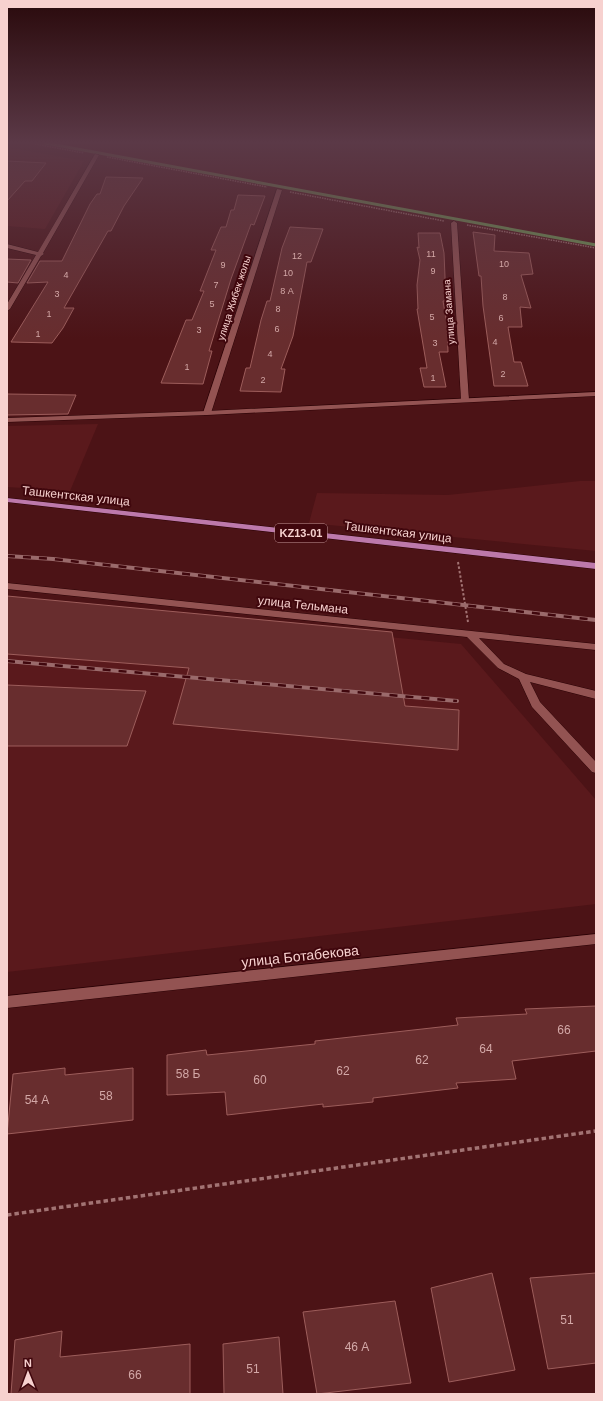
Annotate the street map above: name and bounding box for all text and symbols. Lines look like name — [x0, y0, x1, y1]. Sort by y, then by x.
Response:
house number: 11 — [426, 249, 436, 259]
house number: 12 — [292, 251, 302, 261]
street label: улица Жибек жолы — [215, 254, 253, 342]
house number: 10 — [499, 259, 509, 269]
house number: 9 — [220, 260, 226, 270]
house number: 9 — [430, 266, 436, 276]
house number: 10 — [283, 268, 293, 278]
house number: 4 — [63, 270, 69, 280]
street label: улица Замана — [441, 279, 457, 345]
house number: 7 — [213, 280, 219, 290]
house number: 8 А — [280, 286, 294, 296]
house number: 3 — [54, 289, 60, 299]
house number: 8 — [502, 292, 508, 302]
house number: 5 — [209, 299, 215, 309]
house number: 8 — [275, 304, 281, 314]
house number: 1 — [46, 309, 52, 319]
house number: 5 — [429, 312, 435, 322]
house number: 6 — [498, 313, 504, 323]
house number: 6 — [274, 324, 280, 334]
house number: 3 — [196, 325, 202, 335]
house number: 1 — [35, 329, 41, 339]
house number: 4 — [492, 337, 498, 347]
house number: 3 — [432, 338, 438, 348]
house number: 4 — [267, 349, 273, 359]
house number: 1 — [184, 362, 190, 372]
house number: 2 — [500, 369, 506, 379]
house number: 1 — [430, 373, 436, 383]
house number: 2 — [260, 375, 266, 385]
street label: Ташкентская улица — [21, 483, 131, 509]
street label: Ташкентская улица — [343, 518, 453, 546]
road number: KZ13-01 — [275, 524, 327, 542]
street label: улица Тельмана — [257, 593, 349, 617]
street label: улица Ботабекова — [241, 942, 360, 970]
house number: 66 — [557, 1023, 571, 1037]
house number: 64 — [479, 1042, 493, 1056]
house number: 62 — [415, 1053, 429, 1067]
house number: 62 — [336, 1064, 350, 1078]
house number: 58 Б — [176, 1067, 200, 1081]
house number: 60 — [253, 1073, 267, 1087]
house number: 58 — [99, 1089, 113, 1103]
house number: 54 А — [25, 1093, 49, 1107]
house number: 51 — [560, 1313, 574, 1327]
house number: 46 А — [345, 1340, 369, 1354]
north arrow — [8, 1353, 48, 1393]
text: N — [24, 1357, 32, 1369]
house number: 51 — [246, 1362, 260, 1376]
house number: 66 — [128, 1368, 142, 1382]

